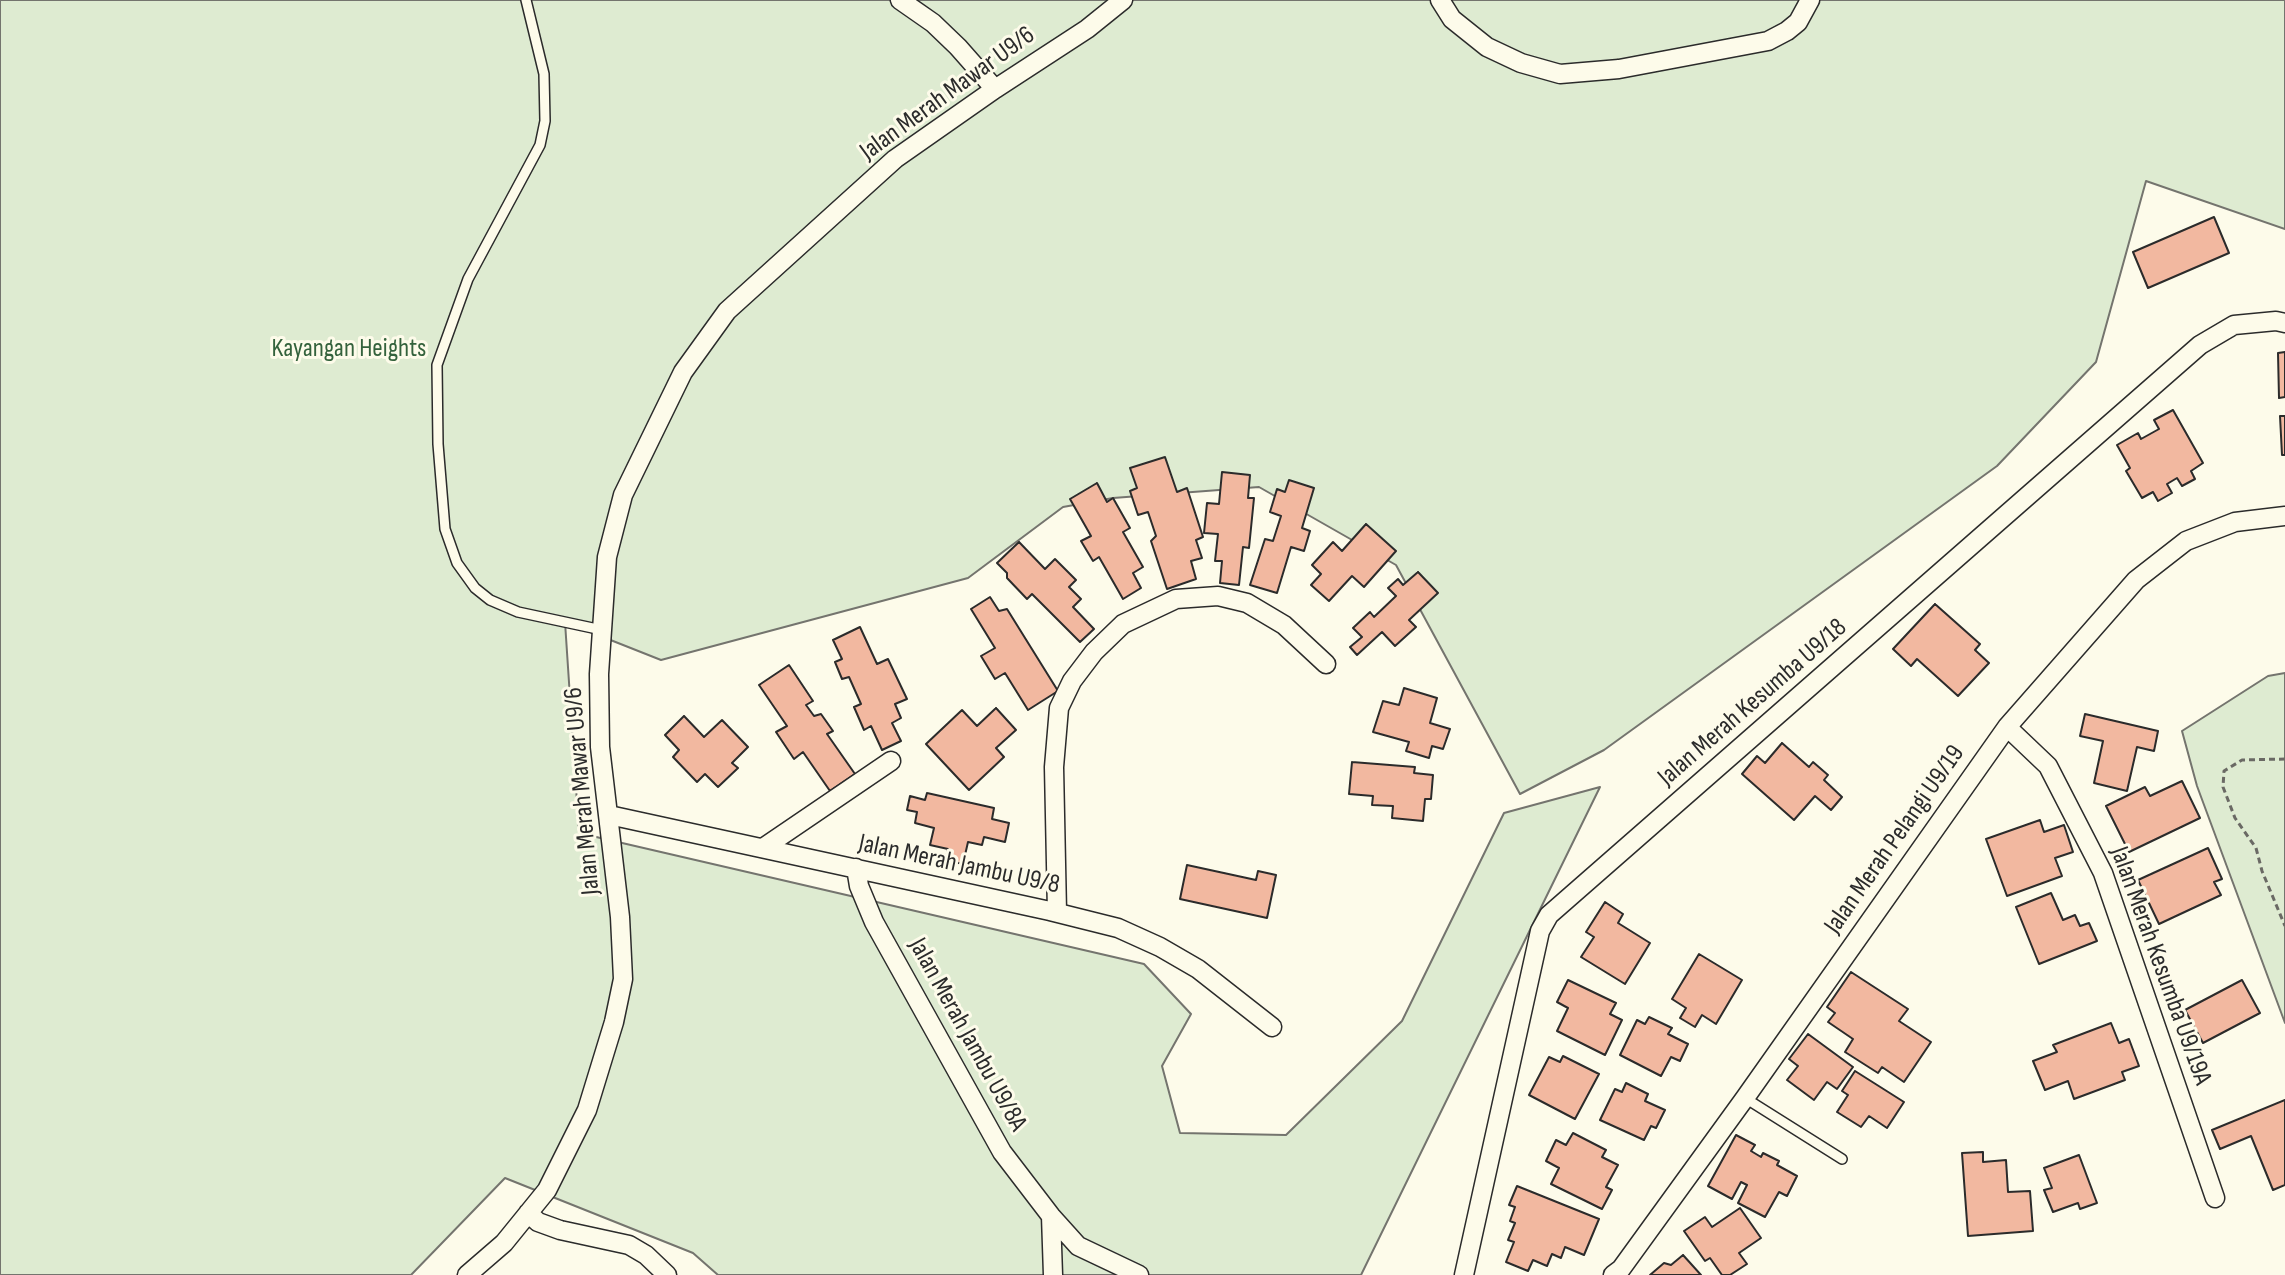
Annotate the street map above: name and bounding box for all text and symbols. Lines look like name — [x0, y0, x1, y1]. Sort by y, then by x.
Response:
street label: Jalan Merah Mawar U9/6 — [855, 20, 1041, 168]
park label: Kayangan Heights — [272, 333, 426, 365]
street label: Jalan Merah Kesumba U9/18 — [1652, 613, 1854, 793]
street label: Jalan Merah Mawar U9/6 — [558, 686, 608, 896]
street label: Jalan Merah Pelangi U9/19 — [1818, 740, 1972, 940]
street label: Jalan Merah Jambu U9/8 — [856, 828, 1062, 902]
street label: Jalan Merah Kesumba U9/19A — [2102, 843, 2218, 1089]
street label: Jalan Merah Jambu U9/8A — [901, 933, 1033, 1137]

